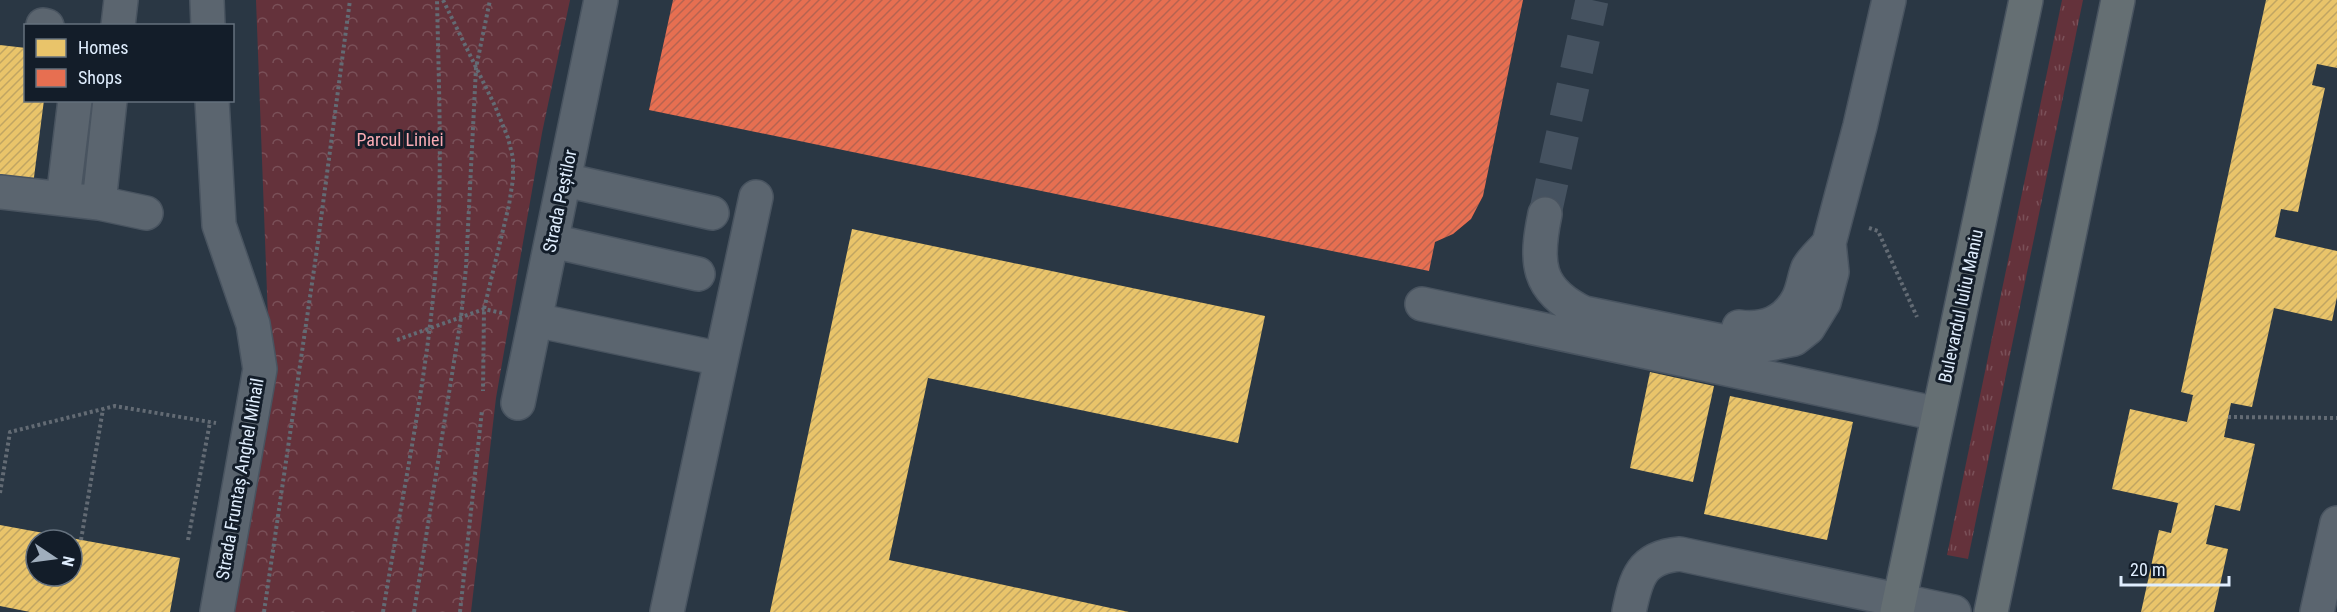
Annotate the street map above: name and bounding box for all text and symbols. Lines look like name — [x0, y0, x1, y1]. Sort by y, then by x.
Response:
legend — [24, 24, 234, 102]
text: Homes — [78, 37, 128, 58]
text: Shops — [78, 67, 122, 88]
park label: Parcul Liniei — [356, 129, 444, 150]
street label: Strada Peștilor — [538, 147, 582, 255]
street label: Bulevardul Iuliu Maniu — [1934, 227, 1987, 385]
street label: Strada Fruntaș Anghel Mihail — [211, 376, 269, 582]
north arrow — [24, 528, 84, 588]
scale bar — [2121, 549, 2229, 587]
text: N — [58, 554, 78, 568]
text: 20 m — [2130, 559, 2165, 580]

